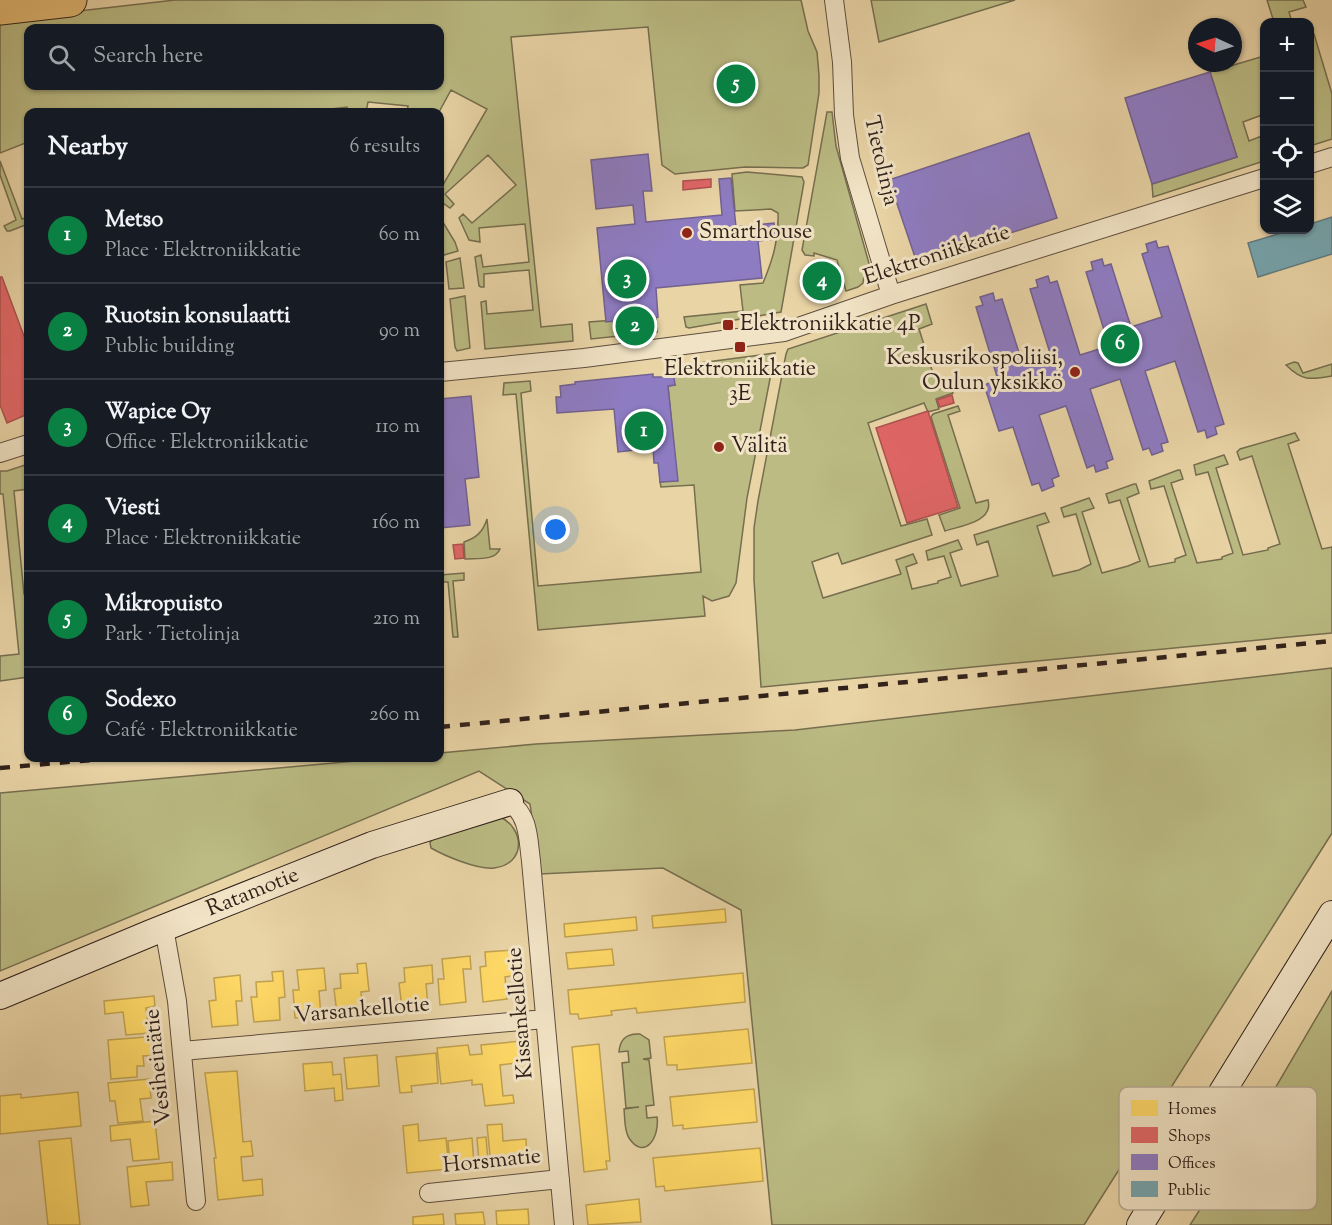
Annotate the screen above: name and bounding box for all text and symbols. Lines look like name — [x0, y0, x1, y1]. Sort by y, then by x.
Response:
north arrow — [1188, 18, 1242, 72]
map controls — [1260, 18, 1314, 234]
button: + — [1260, 18, 1314, 72]
search box — [24, 24, 444, 90]
icon: search — [45, 41, 78, 74]
text: Search here — [93, 41, 203, 73]
pin: 5 — [716, 62, 756, 106]
button: − — [1260, 72, 1314, 126]
street label: Tietolinja — [854, 113, 906, 209]
button: locate — [1260, 126, 1314, 180]
text: Nearby — [48, 129, 128, 166]
text: 6 results — [350, 133, 420, 162]
button: layers — [1260, 180, 1314, 234]
text: Metso — [105, 205, 163, 237]
place label: Smarthouse — [699, 217, 812, 249]
street label: Elektroniikkatie — [860, 217, 1014, 295]
text: 1 — [64, 221, 71, 250]
text: 60 m — [379, 221, 420, 250]
marker: Smarthouse — [680, 226, 694, 240]
text: Place · Elektroniikkatie — [105, 237, 301, 266]
pin: 3 — [608, 256, 646, 302]
pin: 4 — [802, 258, 842, 304]
text: Ruotsin konsulaatti — [105, 301, 290, 333]
pin: 2 — [616, 304, 654, 348]
place label: Elektroniikkatie 4P — [740, 309, 920, 341]
text: 2 — [63, 317, 72, 346]
text: 90 m — [379, 317, 420, 346]
marker: Elektroniikkatie 4P — [721, 318, 735, 332]
pin: 6 — [1100, 322, 1140, 366]
text: Public building — [105, 333, 235, 362]
marker: Elektroniikkatie 3E — [733, 340, 747, 354]
place label: Keskusrikospoliisi, Oulun yksikkö — [886, 343, 1063, 400]
place label: Elektroniikkatie 3E — [664, 354, 816, 411]
marker: Keskusrikospoliisi, Oulun yksikkö — [1068, 365, 1082, 379]
text: Wapice Oy — [105, 397, 211, 429]
pin: 1 — [624, 408, 664, 454]
text: 3 — [63, 413, 72, 442]
text: 110 m — [375, 413, 420, 442]
text: Office · Elektroniikkatie — [105, 429, 308, 458]
place label: Välitä — [731, 431, 788, 463]
marker: Välitä — [712, 440, 726, 454]
text: Viesti — [105, 493, 160, 525]
text: 4 — [62, 509, 73, 538]
text: 160 m — [372, 509, 420, 538]
your location — [541, 515, 570, 544]
text: Place · Elektroniikkatie — [105, 525, 301, 554]
text: Mikropuisto — [105, 589, 222, 621]
text: 5 — [64, 605, 71, 634]
text: 210 m — [373, 605, 420, 634]
text: Park · Tietolinja — [105, 621, 240, 650]
text: Sodexo — [105, 685, 176, 717]
text: 6 — [63, 701, 72, 730]
text: 260 m — [369, 701, 420, 730]
text: Café · Elektroniikkatie — [105, 717, 298, 746]
street label: Ratamotie — [202, 860, 304, 926]
street label: Kissankellotie — [499, 946, 543, 1080]
street label: Varsankellotie — [293, 989, 431, 1033]
street label: Vesiheinätie — [137, 1007, 181, 1127]
legend — [1119, 1087, 1317, 1210]
text: Homes — [1168, 1099, 1216, 1122]
text: Shops — [1168, 1126, 1211, 1149]
street label: Horsmatie — [441, 1141, 543, 1183]
text: Offices — [1168, 1153, 1216, 1176]
text: Public — [1168, 1180, 1211, 1203]

